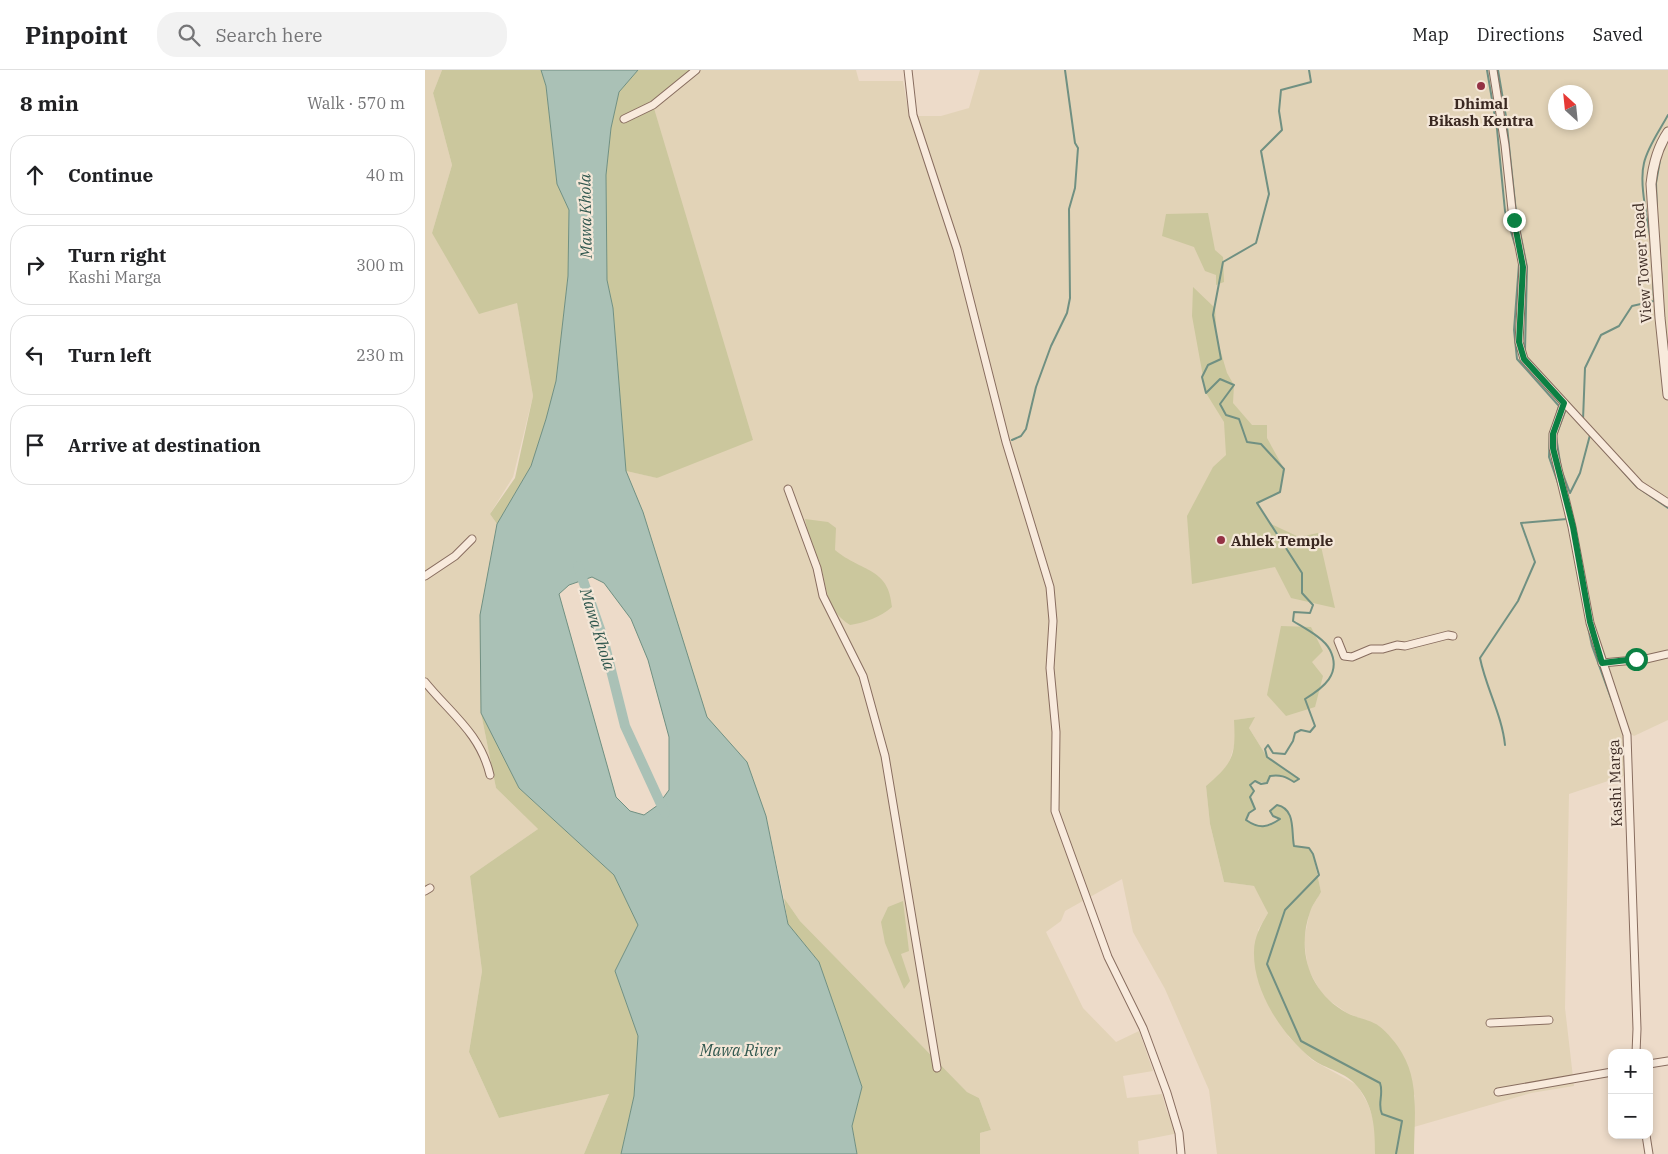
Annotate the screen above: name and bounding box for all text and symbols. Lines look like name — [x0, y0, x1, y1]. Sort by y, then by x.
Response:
search box — [157, 12, 507, 57]
text: Pinpoint — [25, 19, 127, 51]
icon: search — [175, 21, 203, 49]
text: Search here — [215, 23, 322, 47]
text: Map — [1412, 23, 1449, 46]
text: Directions — [1477, 23, 1565, 46]
text: Saved — [1593, 23, 1643, 46]
marker: Dhimal Bikash Kentra — [1475, 80, 1487, 92]
north arrow — [1548, 85, 1593, 130]
text: 8 min — [20, 89, 79, 117]
text: Walk · 570 m — [307, 93, 405, 113]
place label: Dhimal Bikash Kentra — [1428, 94, 1534, 130]
icon: ahead — [21, 161, 49, 189]
text: Continue — [68, 163, 153, 187]
text: 40 m — [366, 165, 404, 185]
water label: Mawa Khola — [574, 173, 596, 260]
street label: View Tower Road — [1628, 202, 1656, 324]
route end — [1503, 209, 1526, 232]
text: Turn right — [68, 243, 166, 267]
icon: right — [21, 251, 49, 279]
text: 300 m — [356, 255, 404, 275]
text: Kashi Marga — [68, 267, 162, 287]
icon: left — [21, 341, 49, 369]
text: Turn left — [68, 343, 151, 367]
text: 230 m — [356, 345, 404, 365]
icon: arrive — [21, 431, 49, 459]
text: Arrive at destination — [68, 433, 261, 457]
place label: Ahlek Temple — [1231, 531, 1333, 550]
marker: Ahlek Temple — [1215, 534, 1227, 546]
water label: Mawa Khola — [576, 584, 620, 673]
route start — [1625, 648, 1648, 671]
street label: Kashi Marga — [1604, 739, 1626, 827]
water label: Mawa River — [699, 1040, 781, 1060]
map controls — [1608, 1049, 1653, 1139]
button: + — [1608, 1049, 1653, 1094]
button: − — [1608, 1094, 1653, 1139]

